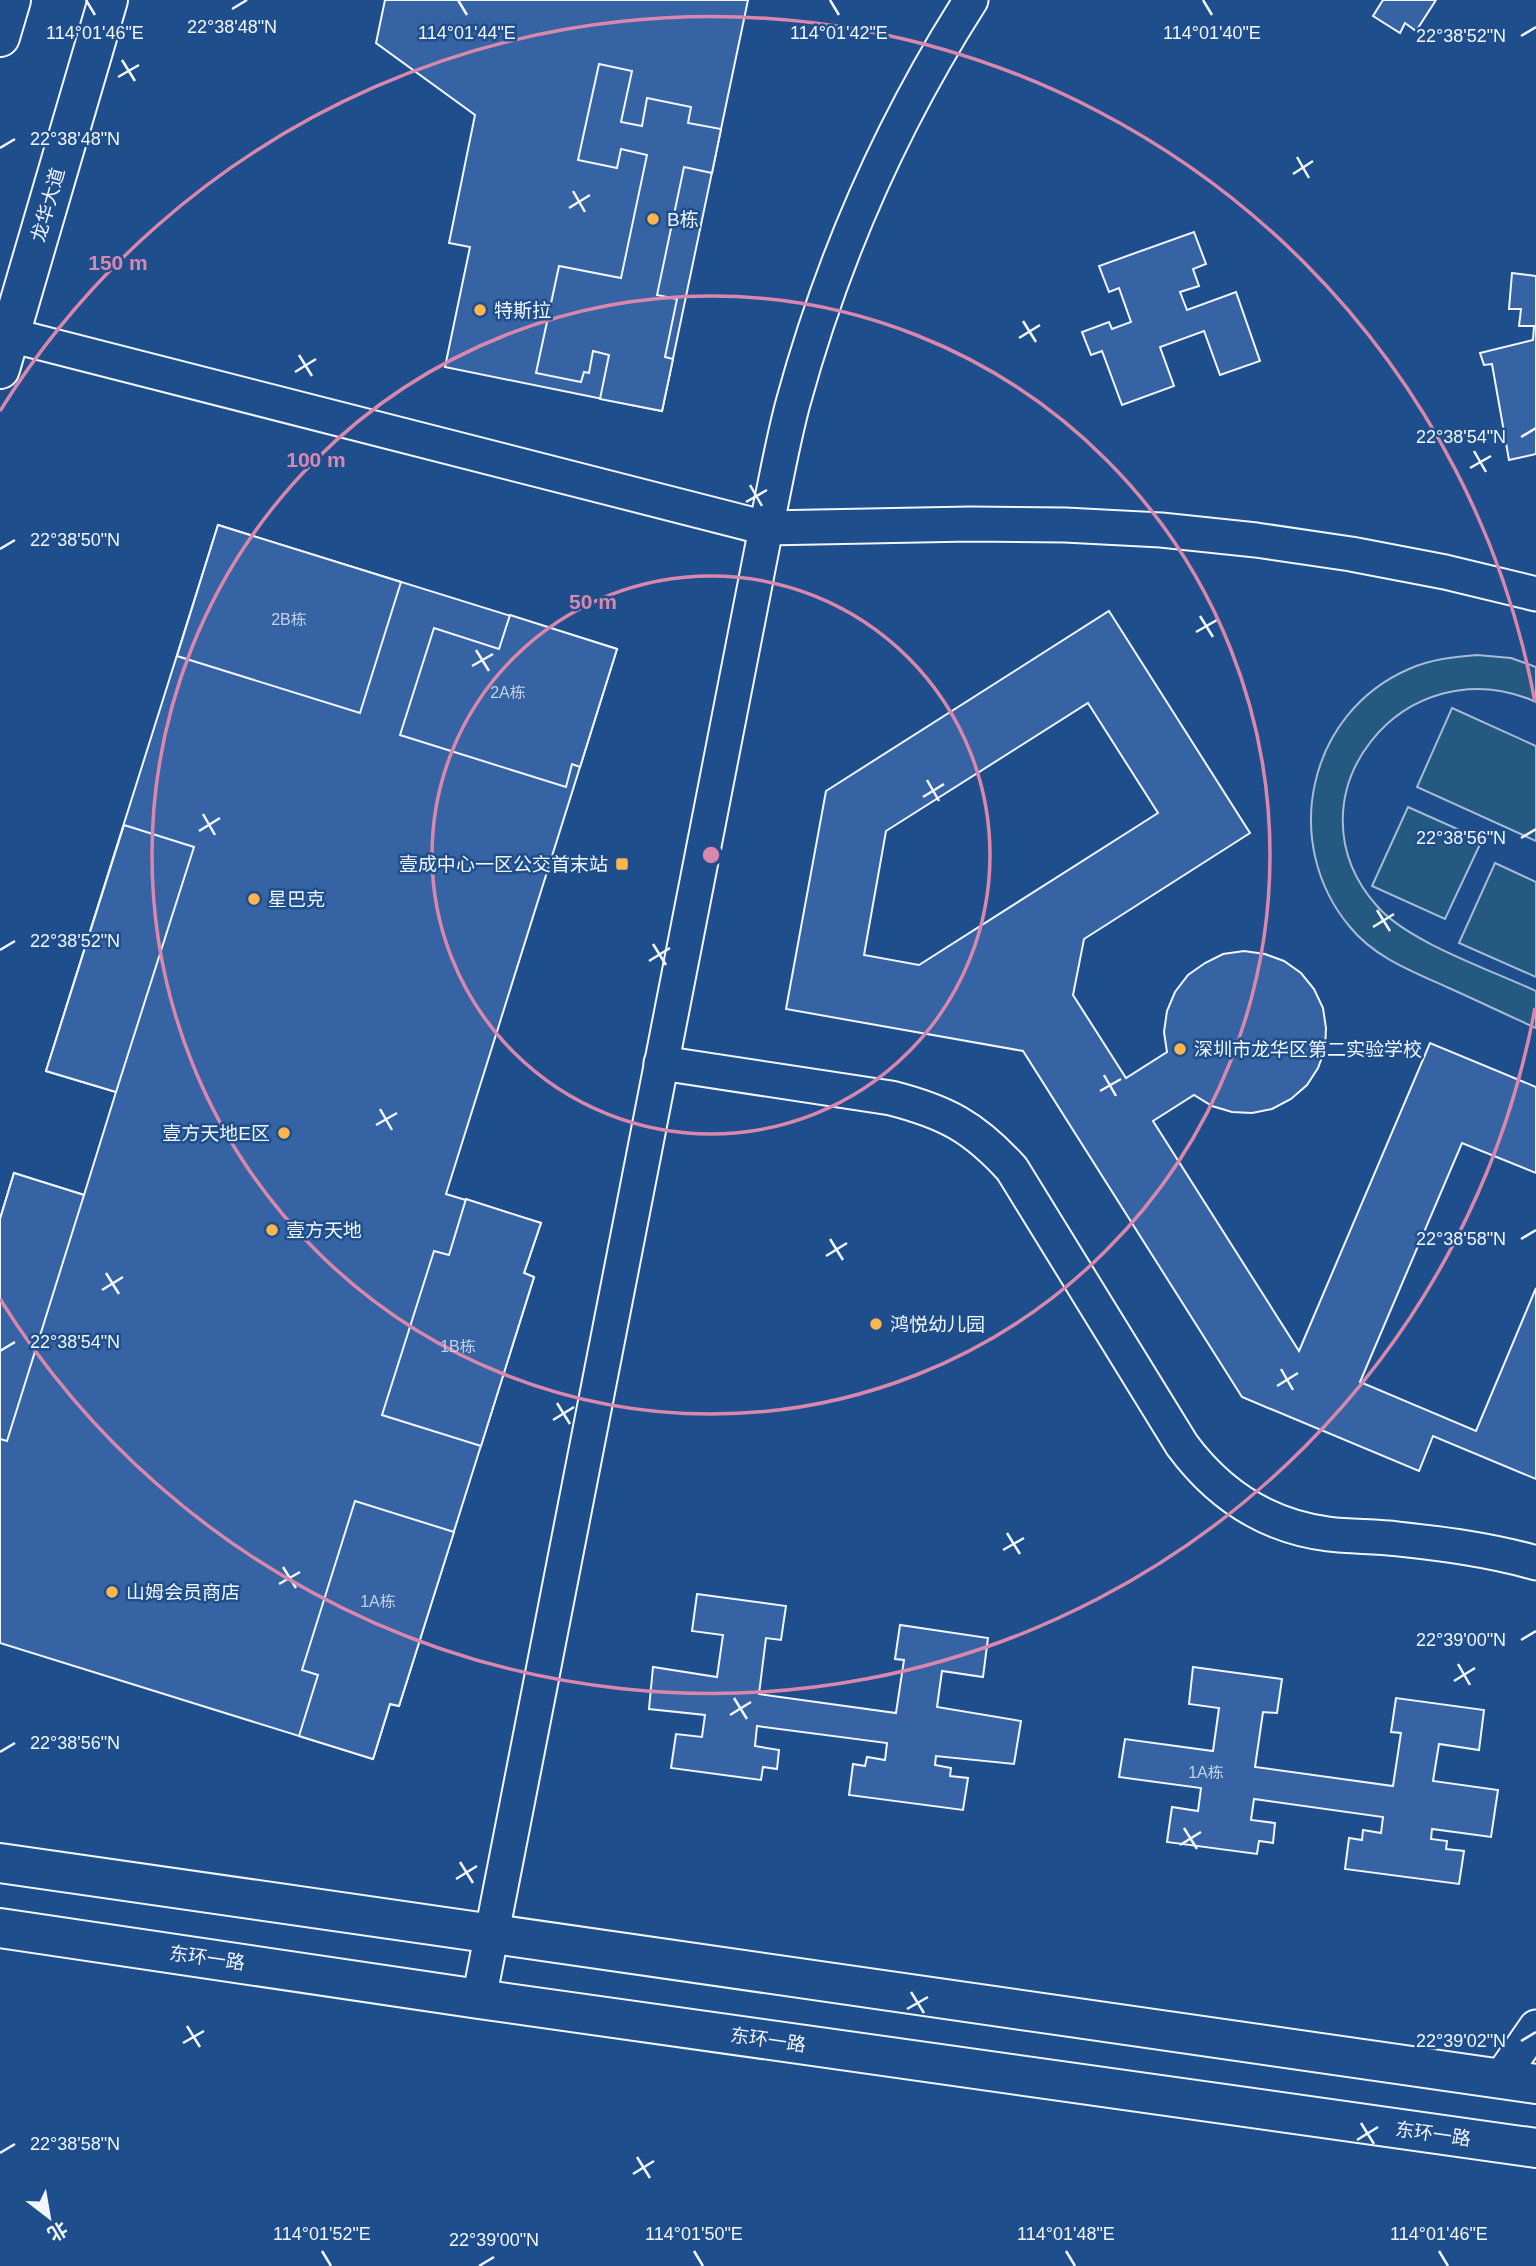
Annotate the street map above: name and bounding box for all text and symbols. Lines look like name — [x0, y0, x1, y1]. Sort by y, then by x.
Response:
text: 22°38'48"N — [187, 17, 277, 37]
text: 114°01'46"E — [46, 23, 144, 43]
text: 114°01'44"E — [418, 23, 516, 43]
text: 114°01'42"E — [790, 23, 888, 43]
text: 114°01'40"E — [1163, 23, 1261, 43]
text: 22°38'52"N — [1416, 26, 1506, 46]
text: 22°38'48"N — [30, 129, 120, 149]
street label: 龙华大道 — [27, 166, 69, 244]
place label: B栋 — [667, 209, 699, 230]
marker: B栋 — [645, 211, 661, 227]
text: 150 m — [88, 251, 148, 274]
place label: 特斯拉 — [494, 300, 551, 321]
marker: 特斯拉 — [472, 302, 488, 318]
text: 22°38'54"N — [1416, 427, 1506, 447]
text: 100 m — [286, 448, 346, 471]
text: 22°38'50"N — [30, 530, 120, 550]
text: 50 m — [569, 590, 617, 613]
house number: 2B栋 — [271, 611, 307, 628]
house number: 2A栋 — [490, 684, 526, 701]
text: 22°38'56"N — [1416, 828, 1506, 848]
centre of rings — [699, 843, 723, 867]
place label: 壹成中心一区公交首末站 — [399, 854, 608, 875]
marker: 壹成中心一区公交首末站 — [614, 856, 630, 872]
place label: 星巴克 — [268, 889, 325, 910]
marker: 星巴克 — [246, 891, 262, 907]
text: 22°38'52"N — [30, 931, 120, 951]
place label: 深圳市龙华区第二实验学校 — [1194, 1039, 1422, 1060]
marker: 深圳市龙华区第二实验学校 — [1172, 1041, 1188, 1057]
place label: 壹方天地E区 — [162, 1123, 270, 1144]
marker: 壹方天地E区 — [276, 1125, 292, 1141]
place label: 壹方天地 — [286, 1220, 362, 1241]
marker: 壹方天地 — [264, 1222, 280, 1238]
text: 22°38'58"N — [1416, 1229, 1506, 1249]
place label: 鸿悦幼儿园 — [890, 1314, 985, 1335]
marker: 鸿悦幼儿园 — [868, 1316, 884, 1332]
text: 22°38'54"N — [30, 1332, 120, 1352]
house number: 1B栋 — [440, 1338, 476, 1355]
place label: 山姆会员商店 — [126, 1582, 240, 1603]
marker: 山姆会员商店 — [104, 1584, 120, 1600]
house number: 1A栋 — [360, 1593, 396, 1610]
text: 22°39'00"N — [1416, 1630, 1506, 1650]
text: 22°38'56"N — [30, 1733, 120, 1753]
house number: 1A栋 — [1188, 1764, 1224, 1781]
street label: 东环一路 — [168, 1942, 246, 1974]
street label: 东环一路 — [729, 2024, 807, 2056]
text: 22°39'02"N — [1416, 2031, 1506, 2051]
street label: 东环一路 — [1394, 2118, 1472, 2150]
text: 22°38'58"N — [30, 2134, 120, 2154]
north arrow — [14, 2182, 84, 2252]
text: 北 — [44, 2217, 71, 2245]
text: 114°01'52"E — [273, 2224, 371, 2244]
text: 114°01'50"E — [645, 2224, 743, 2244]
text: 114°01'48"E — [1017, 2224, 1115, 2244]
text: 114°01'46"E — [1390, 2224, 1488, 2244]
text: 22°39'00"N — [449, 2230, 539, 2250]

